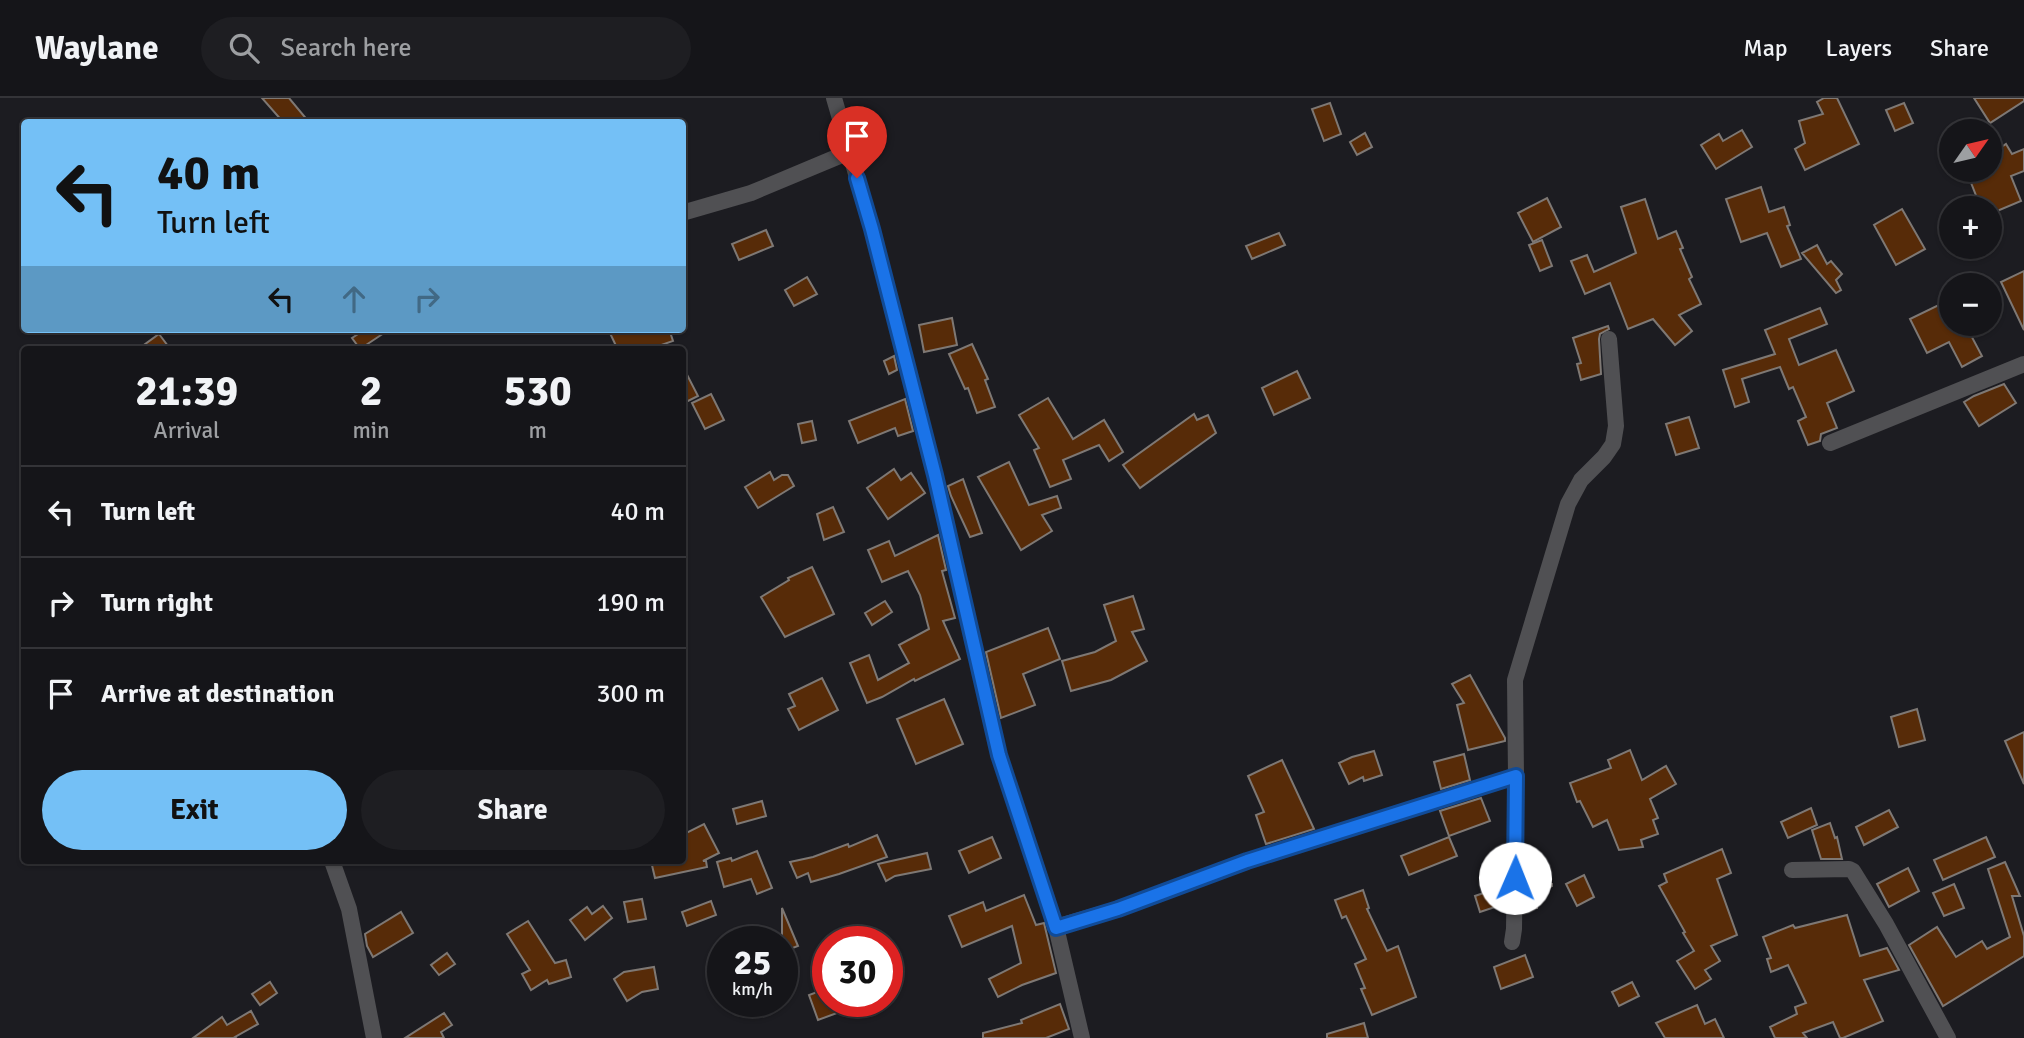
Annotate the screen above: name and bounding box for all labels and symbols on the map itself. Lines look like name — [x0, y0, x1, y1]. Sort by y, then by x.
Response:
pin — [827, 106, 887, 178]
north arrow — [1939, 119, 2002, 182]
position arrow — [1478, 841, 1552, 915]
speed limit sign: 30 — [812, 926, 903, 1017]

